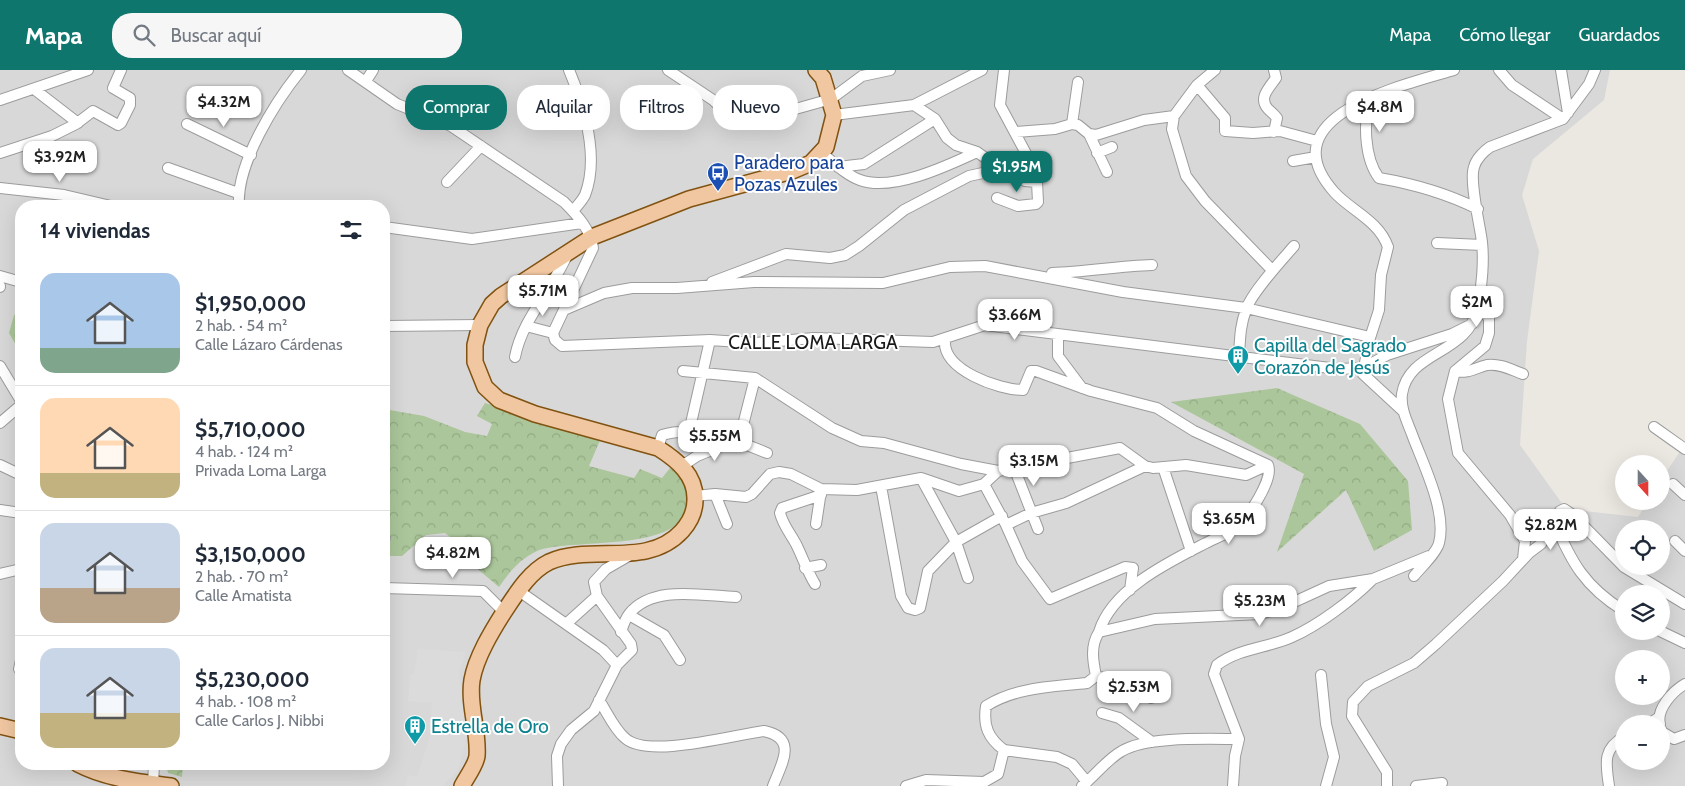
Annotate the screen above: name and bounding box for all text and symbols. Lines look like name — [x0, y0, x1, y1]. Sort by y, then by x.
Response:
search box — [112, 13, 462, 58]
text: Mapa — [25, 21, 82, 50]
icon: search — [130, 21, 158, 49]
text: Buscar aquí — [170, 24, 261, 47]
text: Mapa — [1389, 24, 1431, 46]
text: Cómo llegar — [1459, 24, 1551, 46]
text: Guardados — [1579, 24, 1660, 46]
pin: $4.32M — [183, 85, 265, 128]
chip: Comprar — [405, 85, 507, 130]
chip: Alquilar — [517, 85, 610, 130]
chip: Filtros — [620, 85, 703, 130]
chip: Nuevo — [713, 85, 798, 130]
pin: $4.8M — [1345, 90, 1415, 133]
text: $4.32M — [197, 92, 251, 111]
text: $4.8M — [1357, 97, 1403, 116]
pin: $3.92M — [19, 140, 101, 183]
text: $3.92M — [34, 147, 86, 166]
pin: $1.95M — [976, 150, 1058, 193]
place label: Paradero para Pozas Azules — [734, 151, 844, 196]
text: $1.95M — [992, 157, 1042, 176]
bus stop icon: Paradero para Pozas Azules — [706, 161, 730, 192]
icon: filters — [337, 216, 365, 244]
text: 14 viviendas — [40, 218, 150, 243]
pin: $5.71M — [502, 274, 584, 317]
text: $5.71M — [519, 281, 567, 300]
pin: $2M — [1453, 286, 1501, 328]
text: $1,950,000 — [195, 291, 306, 316]
text: $2M — [1461, 292, 1493, 311]
icon: home — [80, 293, 140, 353]
pin: $3.66M — [974, 298, 1056, 341]
text: $3.66M — [989, 305, 1041, 324]
text: 2 hab. · 54 m² — [195, 316, 287, 335]
street label: CALLE LOMA LARGA — [728, 331, 898, 354]
place label: Capilla del Sagrado Corazón de Jesús — [1254, 334, 1407, 379]
text: Calle Lázaro Cárdenas — [195, 335, 343, 354]
building icon: Capilla del Sagrado Corazón de Jesús — [1226, 344, 1250, 375]
text: $5,710,000 — [195, 417, 306, 442]
icon: home — [80, 418, 140, 478]
pin: $5.55M — [674, 420, 756, 462]
text: $5.55M — [689, 426, 741, 445]
text: 4 hab. · 124 m² — [195, 442, 293, 461]
pin: $3.15M — [993, 444, 1075, 487]
text: $3.15M — [1010, 451, 1059, 470]
north arrow — [1615, 455, 1670, 510]
map controls — [1615, 455, 1670, 770]
text: Privada Loma Larga — [195, 461, 326, 480]
pin: $3.65M — [1188, 502, 1270, 545]
pin: $2.82M — [1510, 508, 1592, 551]
text: $3.65M — [1203, 509, 1255, 528]
text: $2.82M — [1525, 515, 1577, 534]
button: locate — [1615, 520, 1670, 575]
pin: $4.82M — [412, 536, 494, 579]
text: $3,150,000 — [195, 542, 306, 567]
icon: home — [80, 543, 140, 603]
text: $4.82M — [426, 543, 480, 562]
text: 2 hab. · 70 m² — [195, 567, 288, 586]
pin: $5.23M — [1219, 584, 1301, 627]
button: layers — [1615, 585, 1670, 640]
text: Calle Amatista — [195, 586, 292, 605]
text: $5.23M — [1234, 591, 1286, 610]
button: + — [1615, 650, 1670, 705]
text: $5,230,000 — [195, 667, 310, 692]
icon: home — [80, 668, 140, 728]
pin: $2.53M — [1093, 670, 1175, 713]
text: $2.53M — [1108, 677, 1160, 696]
text: 4 hab. · 108 m² — [195, 692, 296, 711]
text: Calle Carlos J. Nibbi — [195, 711, 324, 730]
building icon: Estrella de Oro — [403, 714, 427, 745]
place label: Estrella de Oro — [431, 715, 549, 738]
button: − — [1615, 715, 1670, 770]

